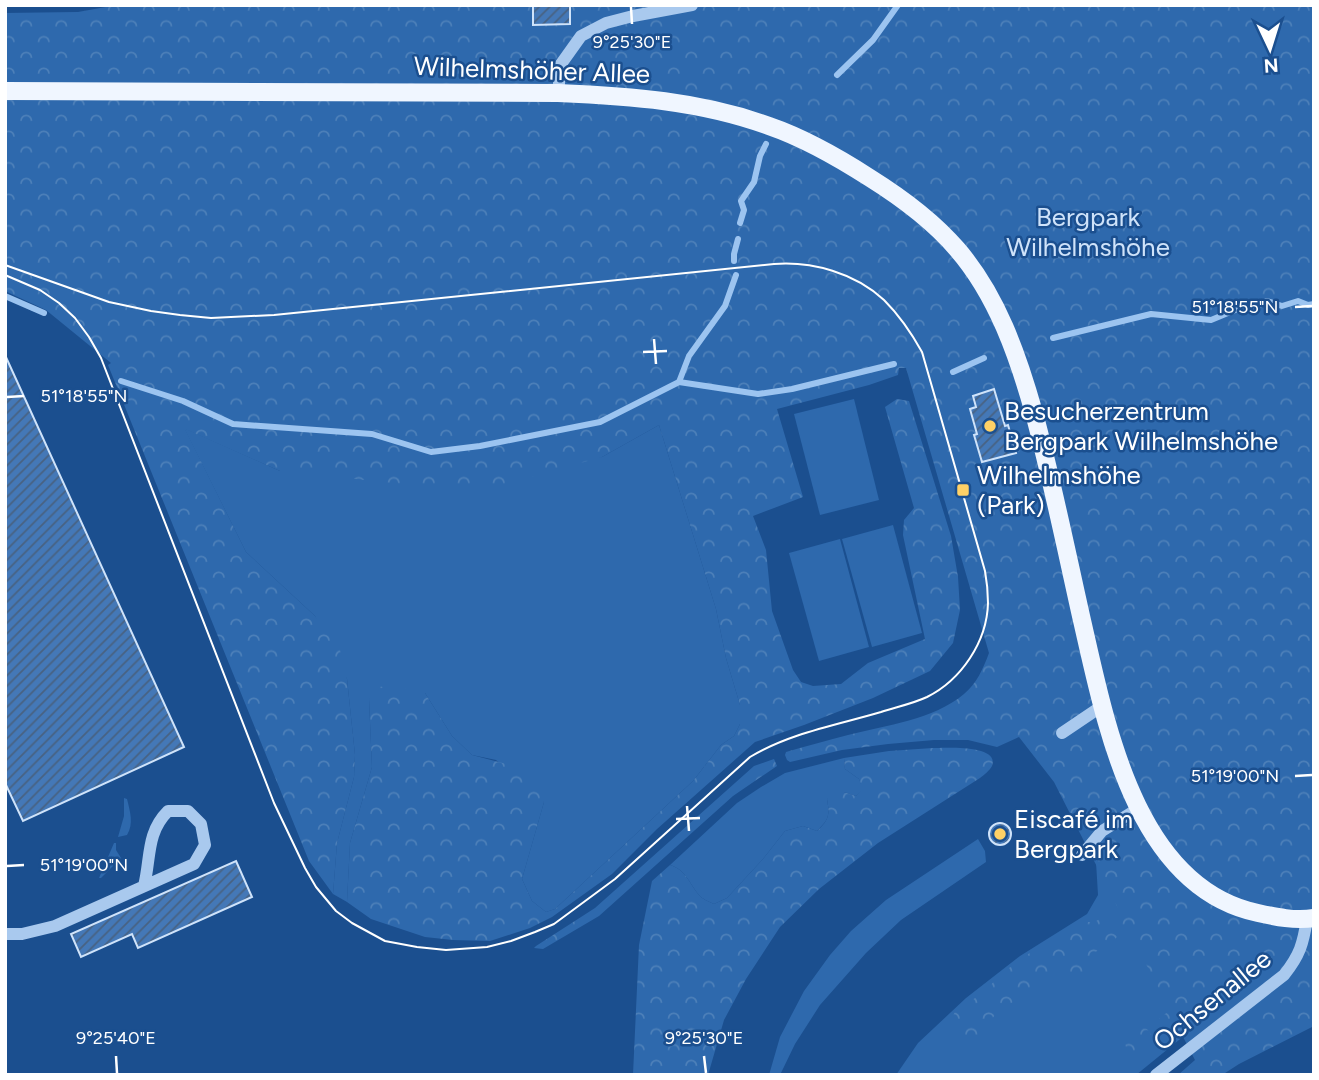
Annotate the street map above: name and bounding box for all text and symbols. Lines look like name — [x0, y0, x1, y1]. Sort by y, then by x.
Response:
north arrow — [1235, 14, 1305, 84]
text: 9°25'30"E — [593, 31, 671, 53]
street label: Wilhelmshöher Allee — [413, 50, 651, 90]
text: N — [1263, 53, 1279, 77]
park label: Bergpark Wilhelmshöhe — [1006, 201, 1170, 263]
text: 51°18'55"N — [1192, 296, 1278, 318]
text: 51°18'55"N — [41, 385, 127, 407]
place label: Besucherzentrum Bergpark Wilhelmshöhe — [1004, 395, 1278, 457]
marker: Besucherzentrum Bergpark Wilhelmshöhe — [982, 418, 998, 434]
place label: Wilhelmshöhe (Park) — [977, 459, 1141, 521]
marker: Wilhelmshöhe (Park) — [955, 482, 971, 498]
text: 51°19'00"N — [1191, 765, 1279, 787]
place label: Eiscafé im Bergpark — [1014, 803, 1133, 865]
marker: Eiscafé im Bergpark — [992, 826, 1008, 842]
text: 51°19'00"N — [40, 854, 128, 876]
street label: Ochsenallee — [1146, 943, 1278, 1057]
text: 9°25'40"E — [76, 1027, 156, 1049]
text: 9°25'30"E — [665, 1027, 743, 1049]

